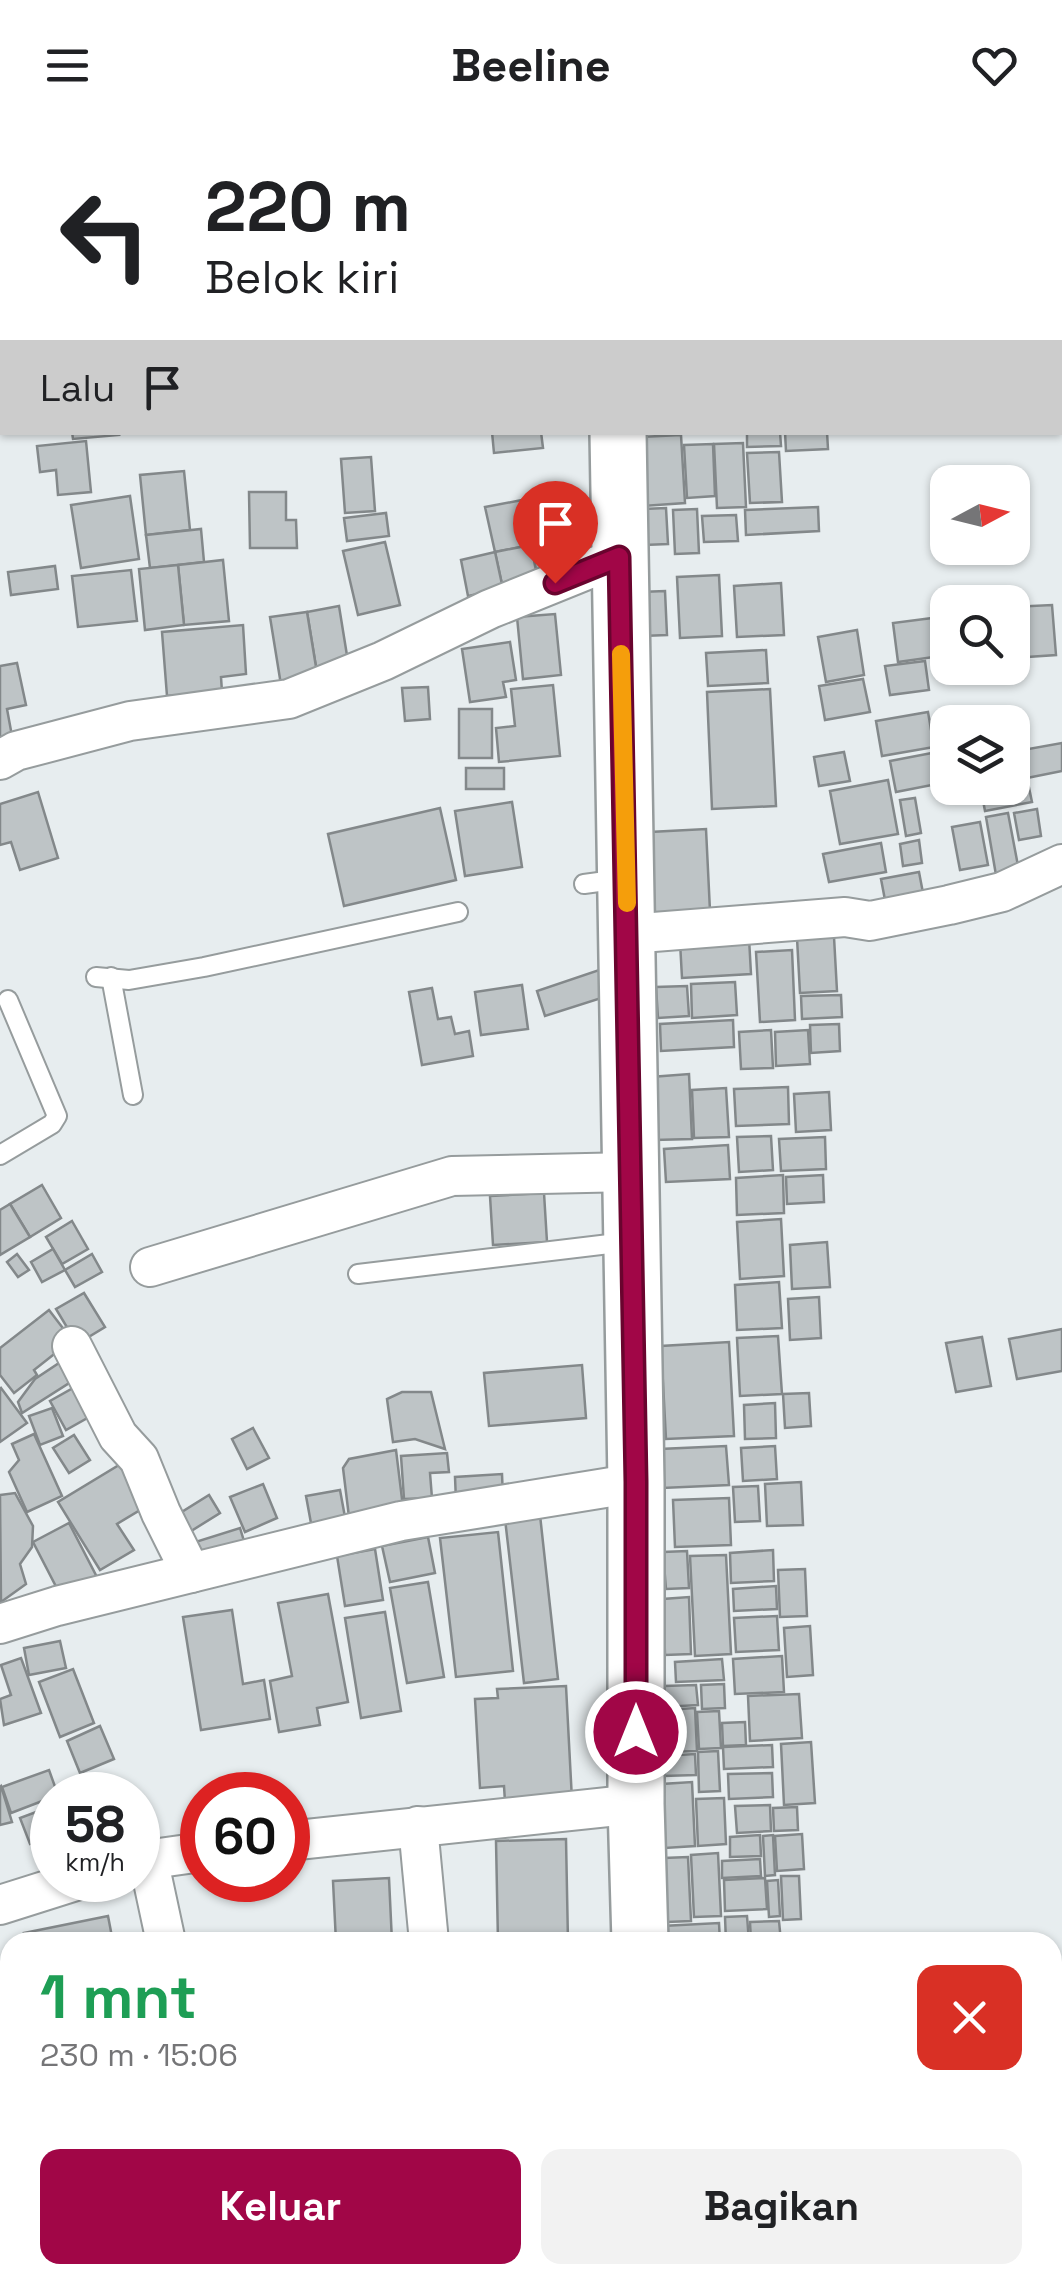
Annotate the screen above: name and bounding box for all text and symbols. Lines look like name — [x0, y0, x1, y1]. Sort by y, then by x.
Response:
text: Beeline — [451, 37, 611, 94]
icon: menu — [40, 38, 95, 93]
icon: heart — [967, 38, 1022, 93]
text: 220 m — [205, 162, 411, 251]
icon: left — [40, 170, 170, 300]
text: Belok kiri — [205, 249, 399, 306]
icon: arrive — [135, 360, 190, 415]
text: Lalu — [40, 364, 115, 412]
north arrow — [930, 465, 1030, 565]
map controls — [930, 465, 1030, 805]
pin — [513, 481, 598, 584]
icon: arrive — [528, 496, 583, 551]
button: search — [930, 585, 1030, 685]
button: layers — [930, 705, 1030, 805]
position arrow — [584, 1680, 688, 1784]
speed limit sign: 60 — [180, 1772, 310, 1902]
text: 58 — [65, 1793, 125, 1857]
text: km/h — [65, 1846, 125, 1878]
text: 1 mnt — [40, 1959, 197, 2036]
button: close — [917, 1965, 1022, 2070]
text: 230 m · 15:06 — [40, 2035, 238, 2075]
button: Keluar — [40, 2149, 521, 2264]
button: Bagikan — [541, 2149, 1022, 2264]

